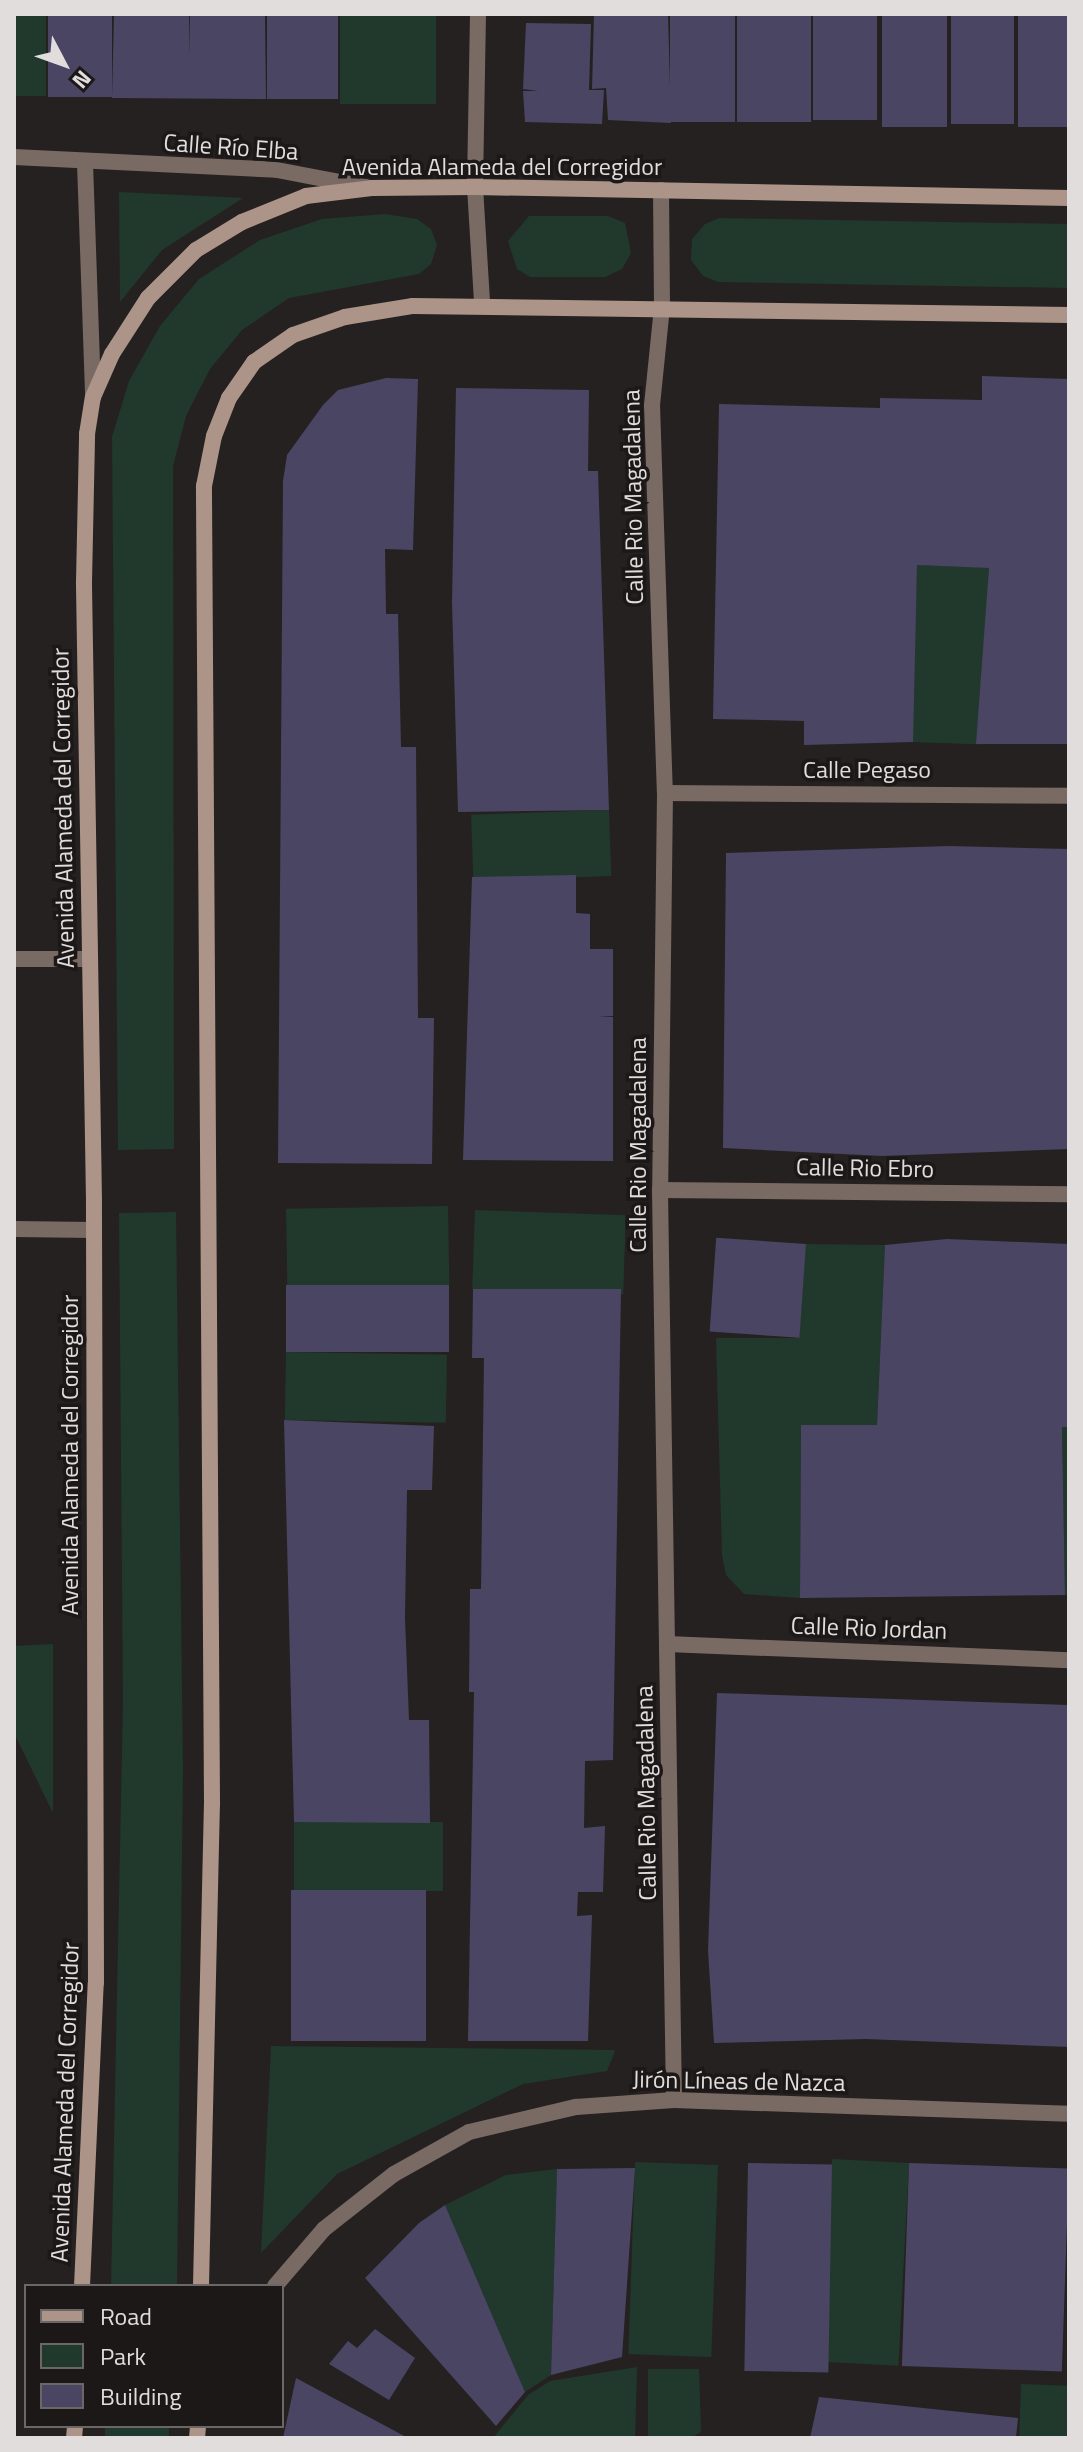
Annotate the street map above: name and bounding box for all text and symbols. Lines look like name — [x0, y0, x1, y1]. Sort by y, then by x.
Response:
north arrow — [24, 24, 104, 104]
text: N — [64, 63, 100, 97]
street label: Calle Río Elba — [163, 128, 299, 166]
street label: Avenida Alameda del Corregidor — [342, 153, 662, 181]
street label: Calle Rio Magadalena — [617, 389, 649, 605]
street label: Avenida Alameda del Corregidor — [46, 648, 80, 968]
street label: Calle Pegaso — [803, 756, 931, 784]
street label: Calle Rio Magadalena — [624, 1037, 652, 1253]
street label: Calle Rio Ebro — [796, 1152, 934, 1184]
street label: Avenida Alameda del Corregidor — [56, 1295, 84, 1615]
street label: Calle Rio Jordan — [790, 1611, 948, 1645]
street label: Calle Rio Magadalena — [630, 1685, 662, 1901]
street label: Avenida Alameda del Corregidor — [45, 1941, 85, 2263]
street label: Jirón Líneas de Nazca — [632, 2065, 846, 2097]
legend — [24, 2284, 284, 2428]
text: Road — [100, 2298, 152, 2334]
text: Park — [100, 2338, 146, 2374]
text: Building — [100, 2378, 182, 2414]

